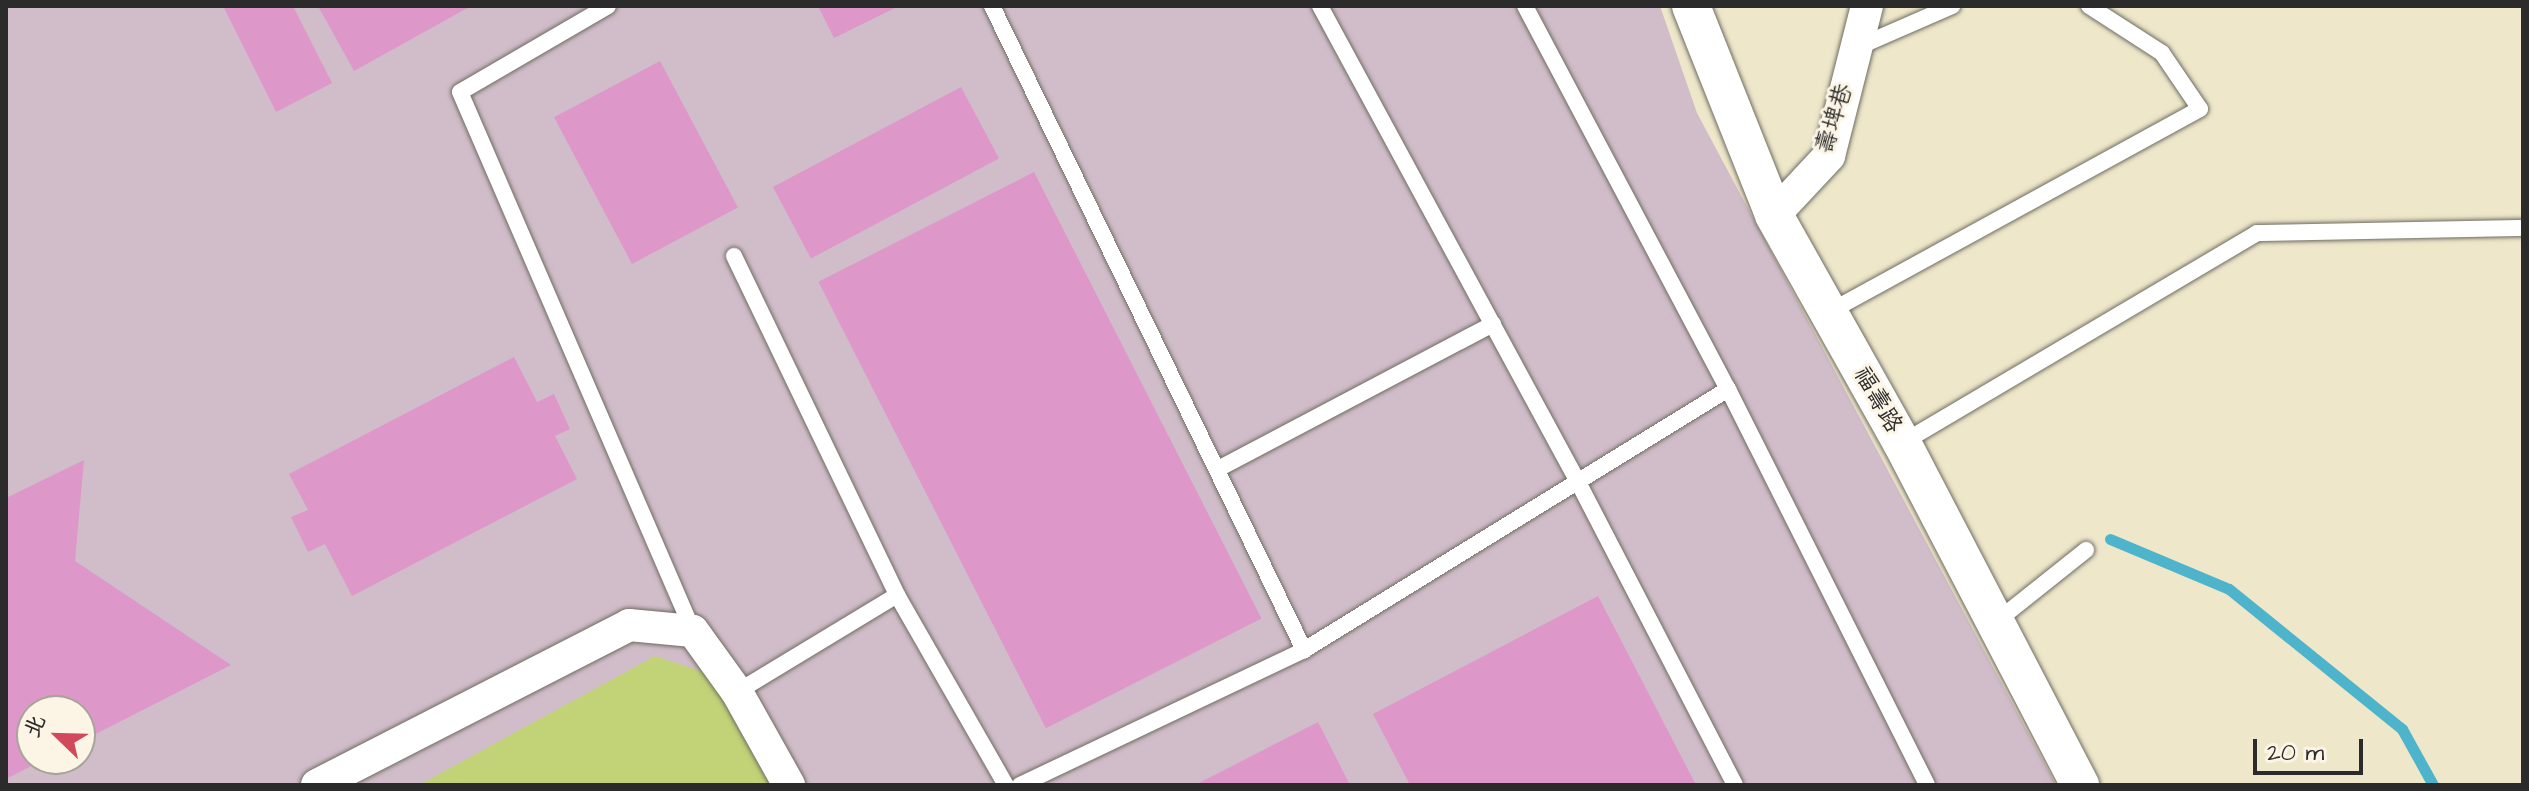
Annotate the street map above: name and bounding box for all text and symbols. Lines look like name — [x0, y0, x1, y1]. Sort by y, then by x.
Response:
street label: 壽埤巷 — [1811, 80, 1859, 158]
street label: 福壽路 — [1847, 362, 1907, 438]
north arrow — [16, 695, 96, 775]
text: 北 — [17, 710, 54, 742]
scale bar — [2257, 723, 2367, 773]
text: 20 m — [2267, 736, 2324, 770]

